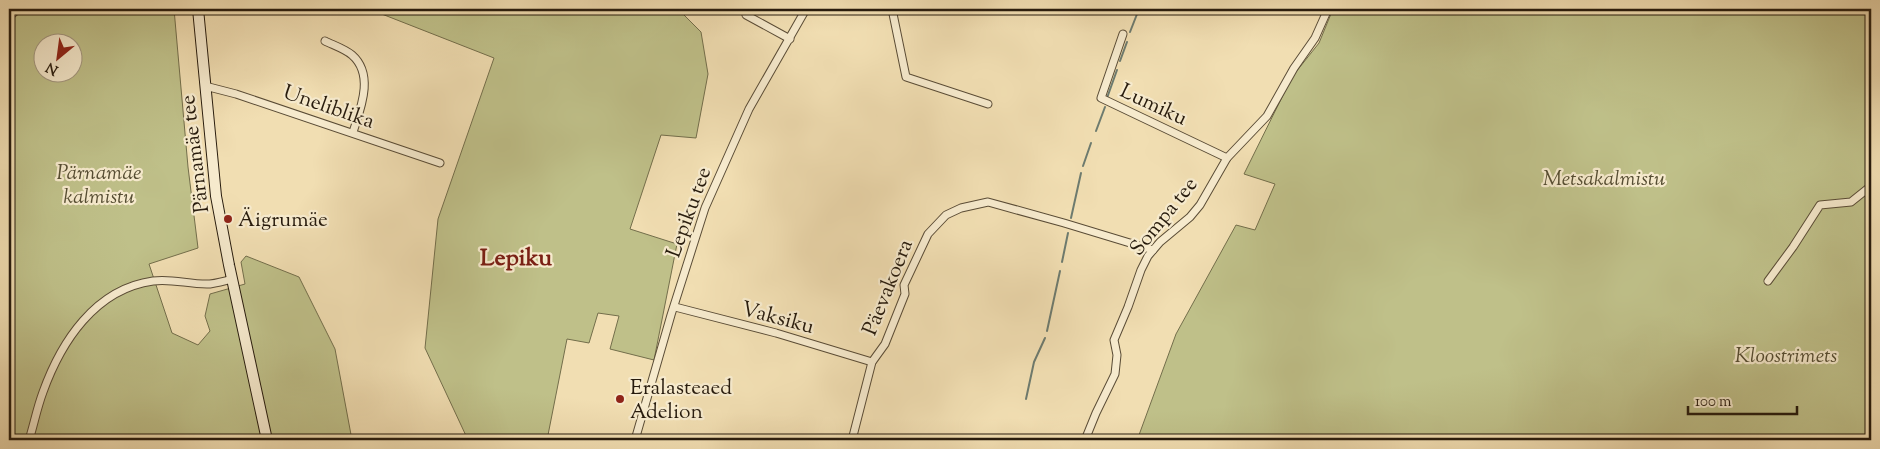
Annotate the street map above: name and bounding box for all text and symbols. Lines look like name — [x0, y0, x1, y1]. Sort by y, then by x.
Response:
north arrow — [32, 32, 82, 82]
text: N — [43, 56, 62, 79]
street label: Lumiku — [1115, 77, 1192, 134]
street label: Uneliblika — [279, 78, 378, 138]
street label: Pärnamäe tee — [174, 93, 218, 214]
park label: Pärnamäe kalmistu — [56, 159, 142, 213]
street label: Lepiku tee — [660, 163, 720, 262]
park label: Metsakalmistu — [1543, 165, 1665, 195]
street label: Sompa tee — [1123, 171, 1206, 263]
place label: Äigrumäe — [238, 206, 328, 236]
marker: Äigrumäe — [222, 213, 234, 225]
street label: Päevakoera — [856, 235, 922, 340]
district label: Lepiku — [480, 242, 552, 276]
street label: Vaksiku — [738, 295, 817, 343]
park label: Kloostrimets — [1735, 342, 1837, 372]
place label: Eralasteaed Adelion — [630, 374, 732, 428]
scale bar — [1688, 384, 1796, 416]
text: 100 m — [1695, 392, 1732, 413]
marker: Eralasteaed Adelion — [614, 393, 626, 405]

